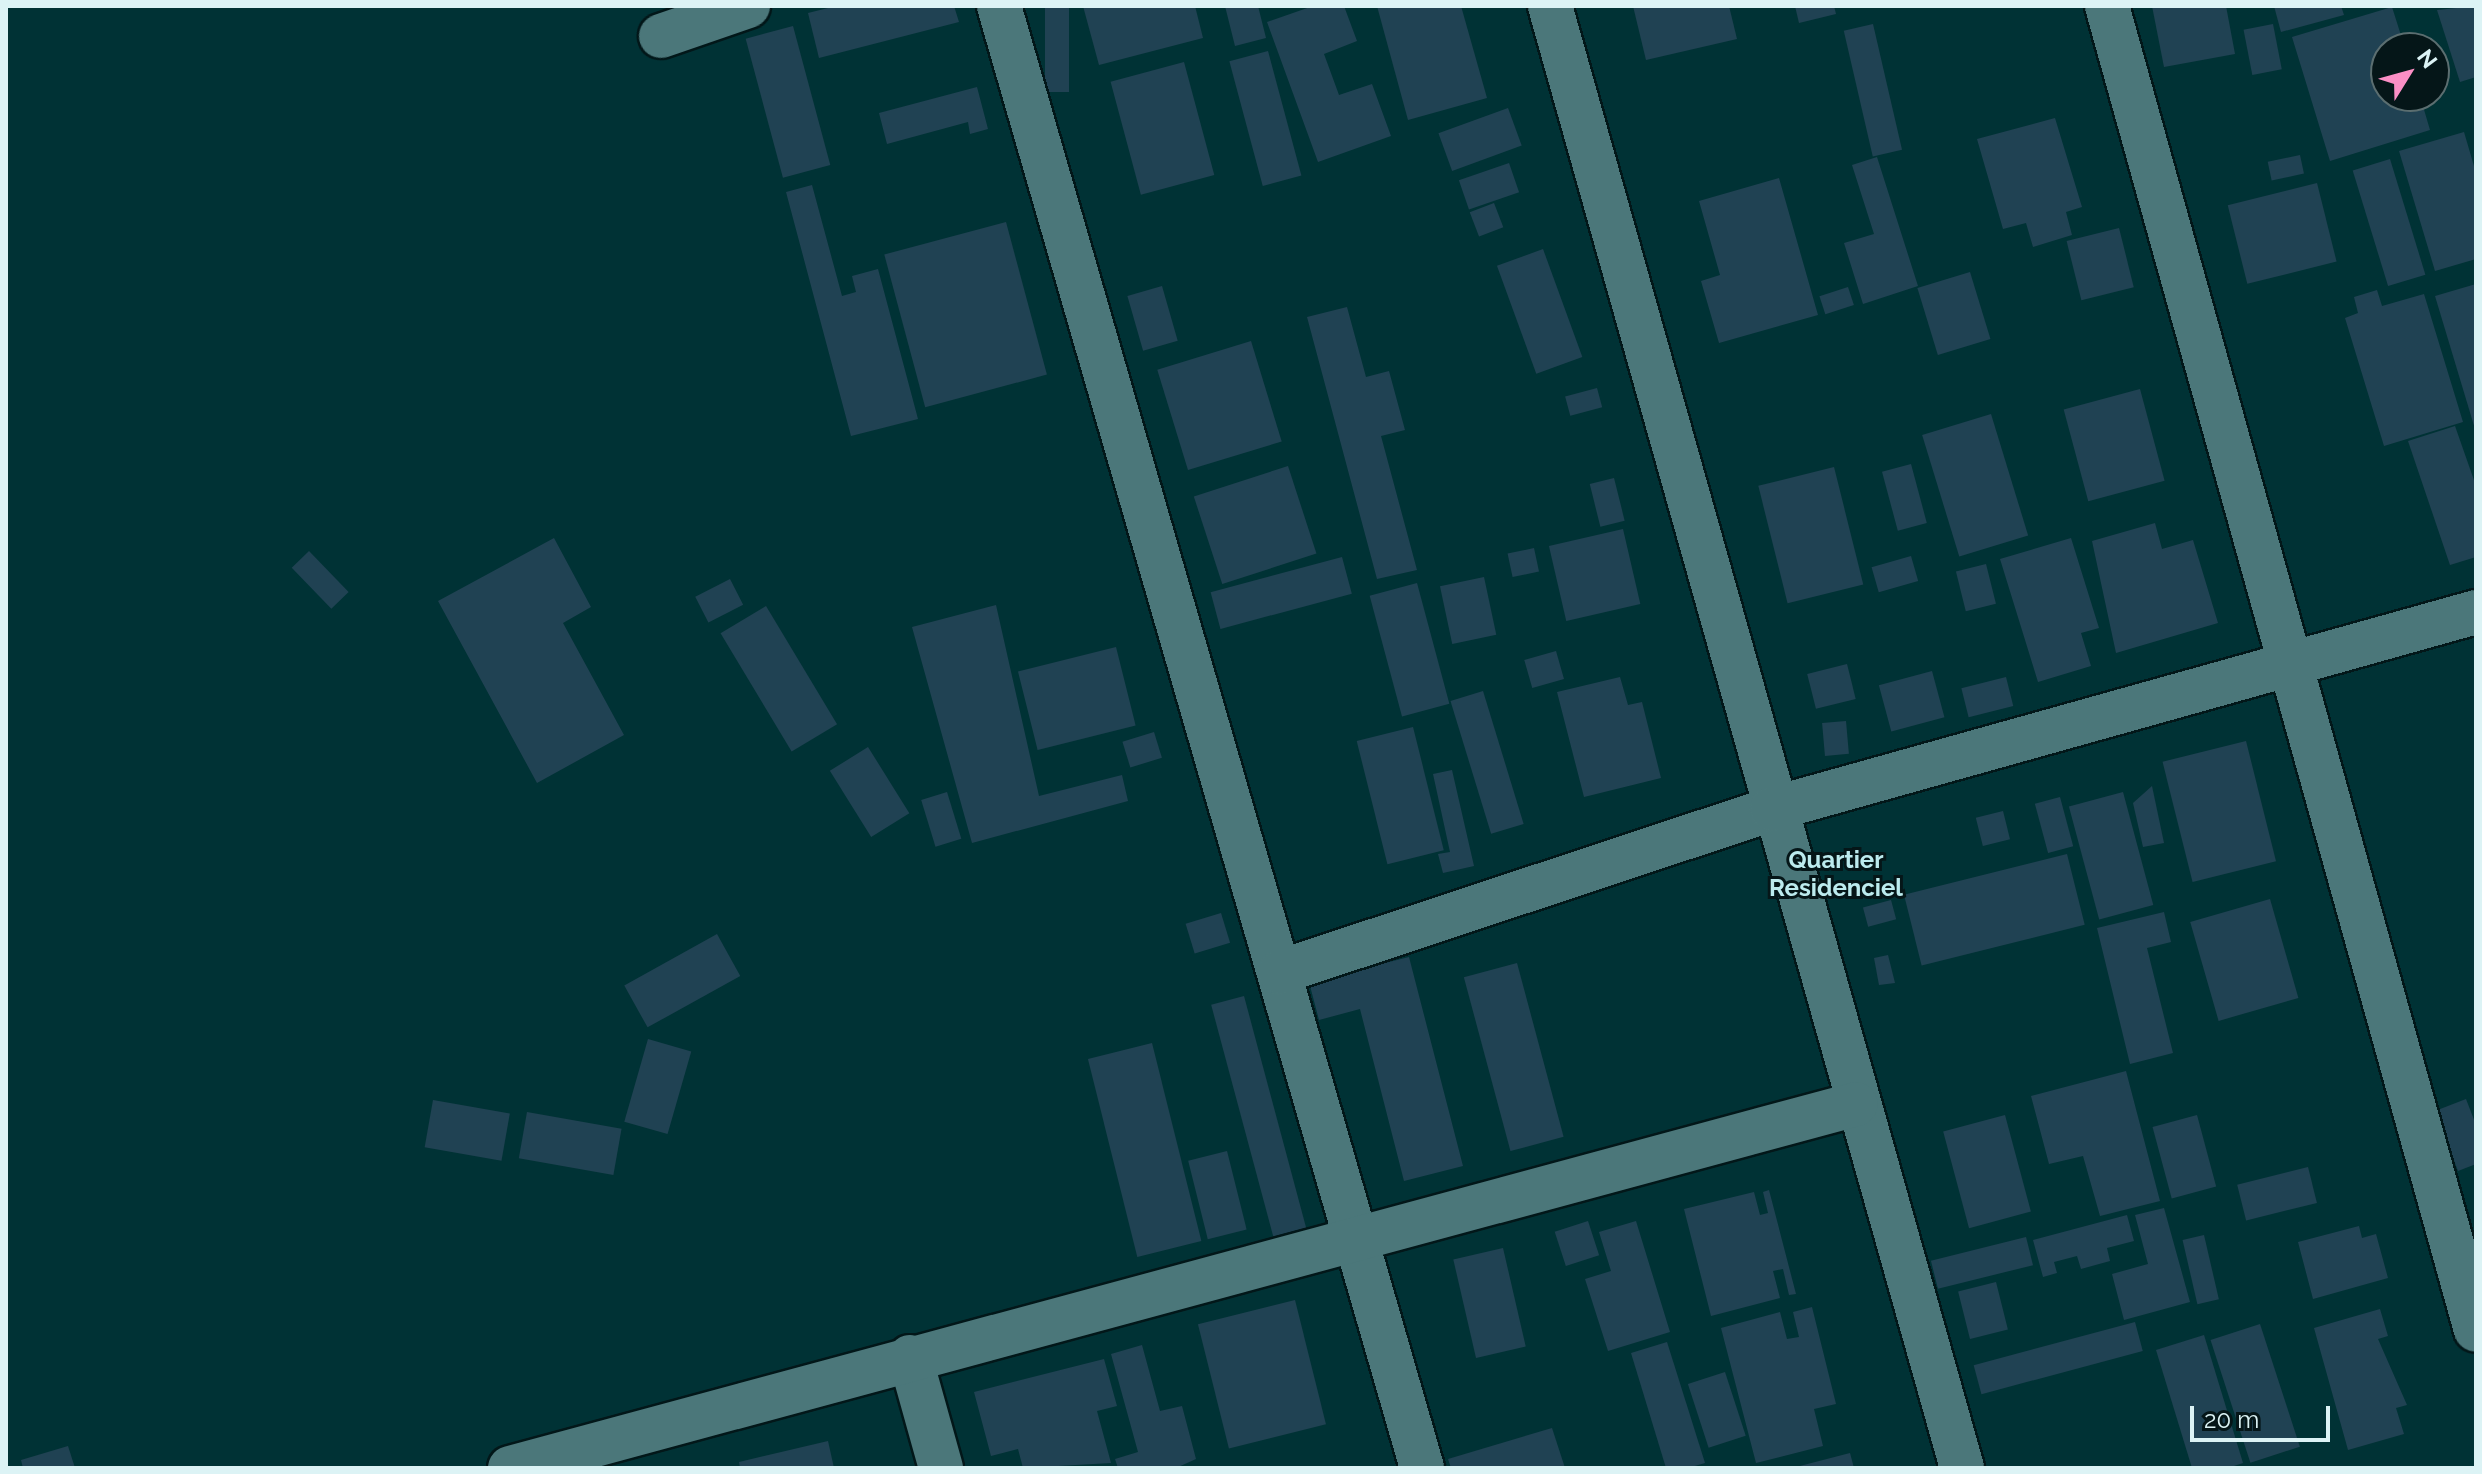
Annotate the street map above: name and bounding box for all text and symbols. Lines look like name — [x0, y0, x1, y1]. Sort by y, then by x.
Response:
north arrow — [2370, 32, 2450, 112]
text: N — [2412, 44, 2443, 73]
district label: Quartier Residenciel — [1769, 846, 1903, 902]
scale bar — [2194, 1390, 2334, 1440]
text: 20 m — [2204, 1405, 2259, 1434]

